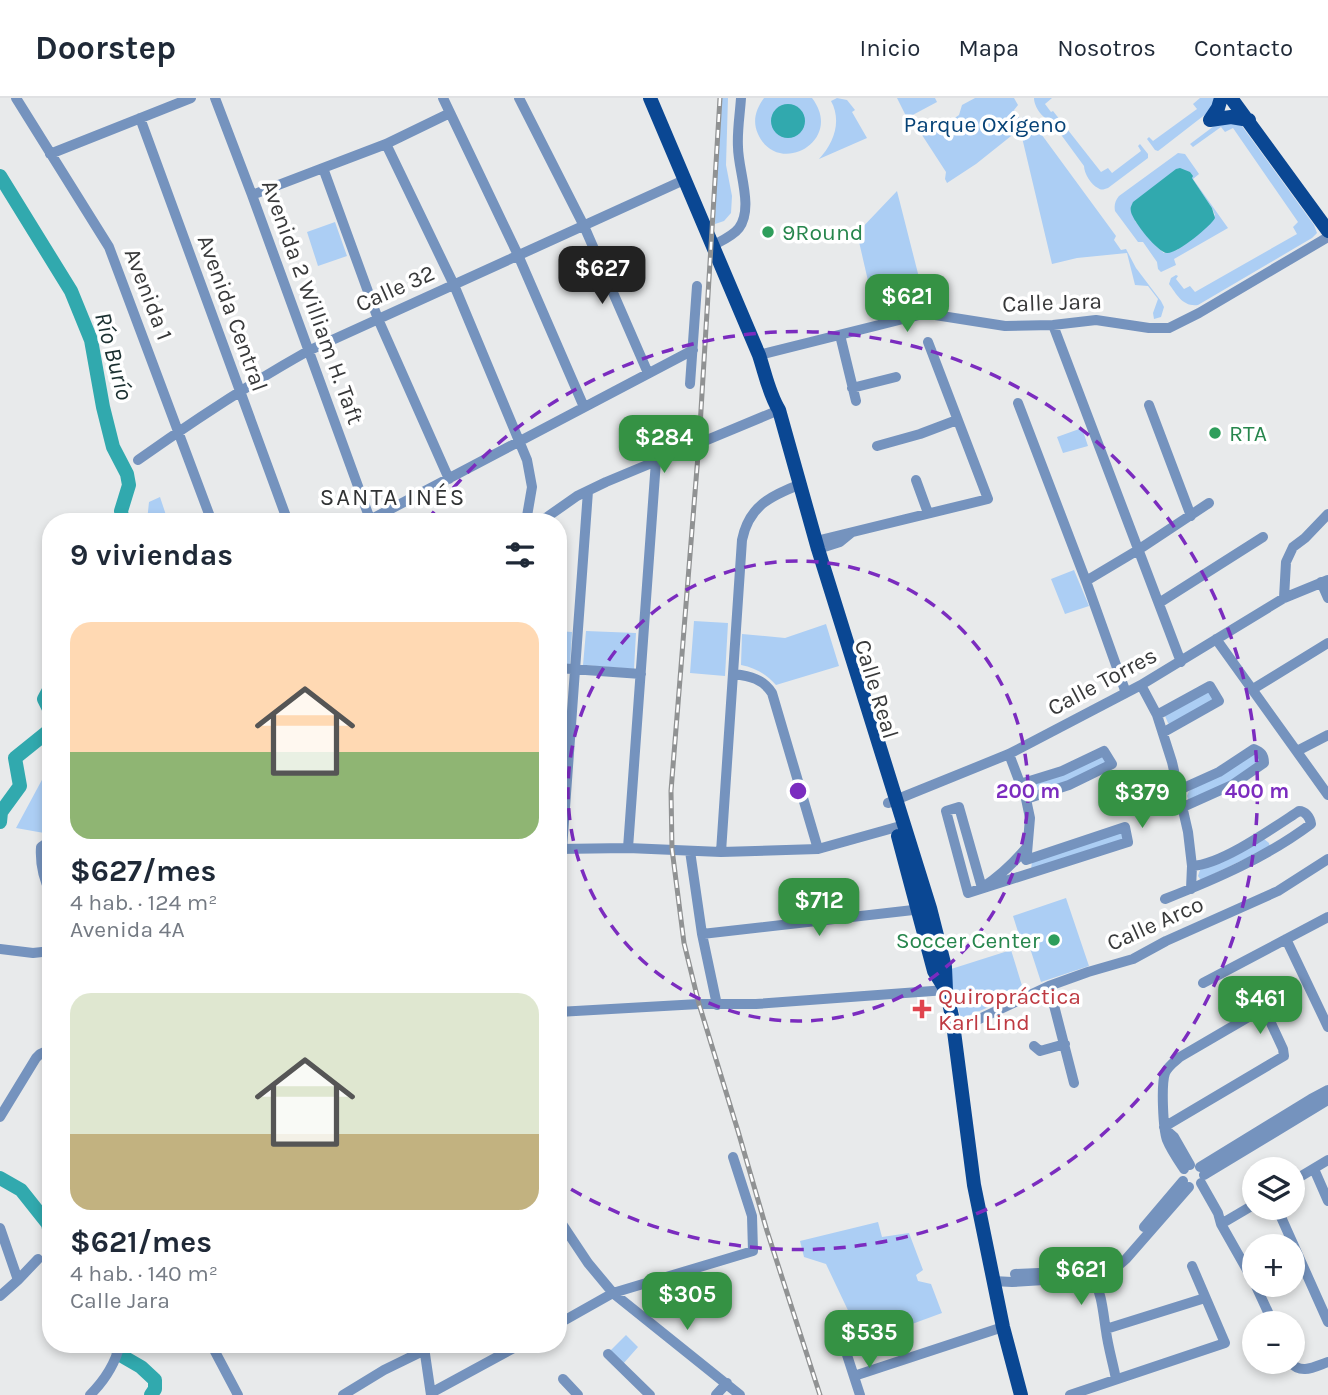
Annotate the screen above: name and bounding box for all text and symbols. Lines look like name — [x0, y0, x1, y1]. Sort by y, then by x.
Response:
text: Doorstep — [35, 29, 176, 67]
text: Inicio — [859, 34, 920, 62]
text: Mapa — [958, 34, 1019, 62]
text: Nosotros — [1057, 34, 1156, 62]
text: Contacto — [1194, 34, 1293, 62]
park label: Parque Oxígeno — [903, 111, 1067, 138]
street label: Avenida 2 William H. Taft — [256, 176, 369, 428]
place label: 9Round — [782, 219, 863, 246]
marker: 9Round — [760, 224, 776, 240]
street label: Avenida Central — [192, 231, 273, 395]
street label: Avenida 1 — [119, 244, 178, 344]
pin: $627 — [561, 246, 643, 306]
text: $627 — [574, 255, 630, 282]
street label: Calle 32 — [351, 259, 439, 318]
pin: $621 — [866, 274, 948, 334]
text: $621 — [881, 283, 933, 310]
street label: Calle Jara — [1002, 287, 1102, 318]
water label: Río Burío — [89, 309, 139, 403]
pin: $284 — [623, 416, 705, 475]
place label: RTA — [1229, 420, 1267, 447]
text: $284 — [635, 424, 693, 451]
marker: RTA — [1207, 425, 1223, 441]
district label: SANTA INÉS — [320, 482, 466, 511]
icon: filters — [501, 536, 539, 574]
text: 9 viviendas — [70, 537, 233, 573]
street label: Calle Real — [849, 636, 904, 742]
street label: Calle Torres — [1043, 641, 1161, 721]
icon: home — [242, 668, 368, 794]
pin: $379 — [1101, 770, 1183, 830]
centre of rings — [786, 779, 810, 803]
text: 200 m — [996, 779, 1060, 803]
text: $379 — [1114, 779, 1170, 806]
text: 400 m — [1225, 779, 1289, 803]
text: $627/mes — [70, 853, 216, 889]
pin: $712 — [778, 878, 860, 938]
text: $712 — [794, 887, 844, 914]
text: 4 hab. · 124 m² — [70, 889, 218, 916]
street label: Calle Arco — [1103, 890, 1208, 957]
text: Avenida 4A — [70, 916, 185, 943]
place label: Soccer Center — [896, 927, 1041, 954]
marker: Soccer Center — [1046, 932, 1062, 948]
pin: $461 — [1219, 976, 1301, 1036]
place label: Quiropráctica Karl Lind — [938, 983, 1081, 1036]
text: $461 — [1234, 985, 1286, 1012]
marker: Quiropráctica Karl Lind — [912, 999, 932, 1019]
icon: home — [242, 1039, 368, 1165]
map controls — [1242, 1157, 1305, 1374]
button: layers — [1242, 1157, 1305, 1220]
text: $621/mes — [70, 1224, 212, 1260]
button: + — [1242, 1234, 1305, 1297]
pin: $621 — [1040, 1248, 1122, 1307]
text: $621 — [1055, 1256, 1107, 1283]
text: 4 hab. · 140 m² — [70, 1260, 218, 1287]
pin: $305 — [646, 1272, 728, 1332]
text: $305 — [658, 1281, 716, 1308]
text: Calle Jara — [70, 1287, 170, 1314]
pin: $535 — [828, 1310, 910, 1370]
button: − — [1242, 1311, 1305, 1374]
text: $535 — [841, 1319, 897, 1346]

